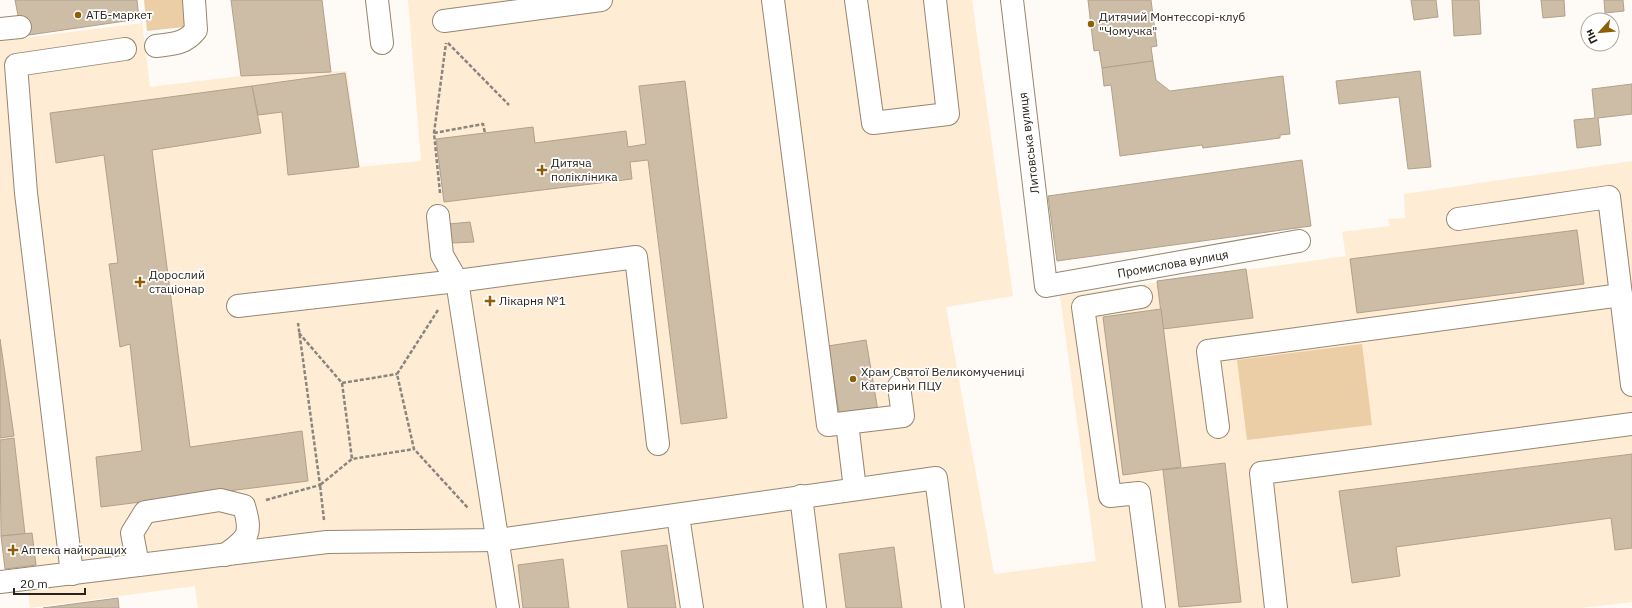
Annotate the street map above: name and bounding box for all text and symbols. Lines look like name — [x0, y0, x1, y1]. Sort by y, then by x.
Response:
place label: АТБ-маркет — [86, 7, 153, 22]
place label: Дитячий Монтессорі-клуб "Чомучка" — [1099, 9, 1246, 38]
marker: АТБ-маркет — [73, 10, 83, 20]
north arrow — [1580, 12, 1620, 52]
marker: Дитячий Монтессорі-клуб "Чомучка" — [1086, 19, 1096, 29]
text: Пн — [1582, 27, 1601, 46]
street label: Литовська вулиця — [1015, 92, 1042, 195]
place label: Дитяча полікліника — [551, 155, 618, 184]
marker: Дитяча полікліника — [536, 164, 548, 176]
street label: Промислова вулиця — [1116, 246, 1230, 281]
place label: Дорослий стаціонар — [149, 267, 205, 296]
marker: Дорослий стаціонар — [134, 276, 146, 288]
place label: Лікарня №1 — [499, 293, 566, 308]
marker: Лікарня №1 — [484, 295, 496, 307]
place label: Храм Святої Великомучениці Катерини ПЦУ — [861, 364, 1025, 393]
marker: Храм Святої Великомучениці Катерини ПЦУ — [848, 374, 858, 384]
place label: Аптека найкращих — [21, 542, 127, 557]
marker: Аптека найкращих — [8, 545, 18, 555]
scale bar — [14, 570, 85, 596]
text: 20 m — [20, 576, 48, 591]

